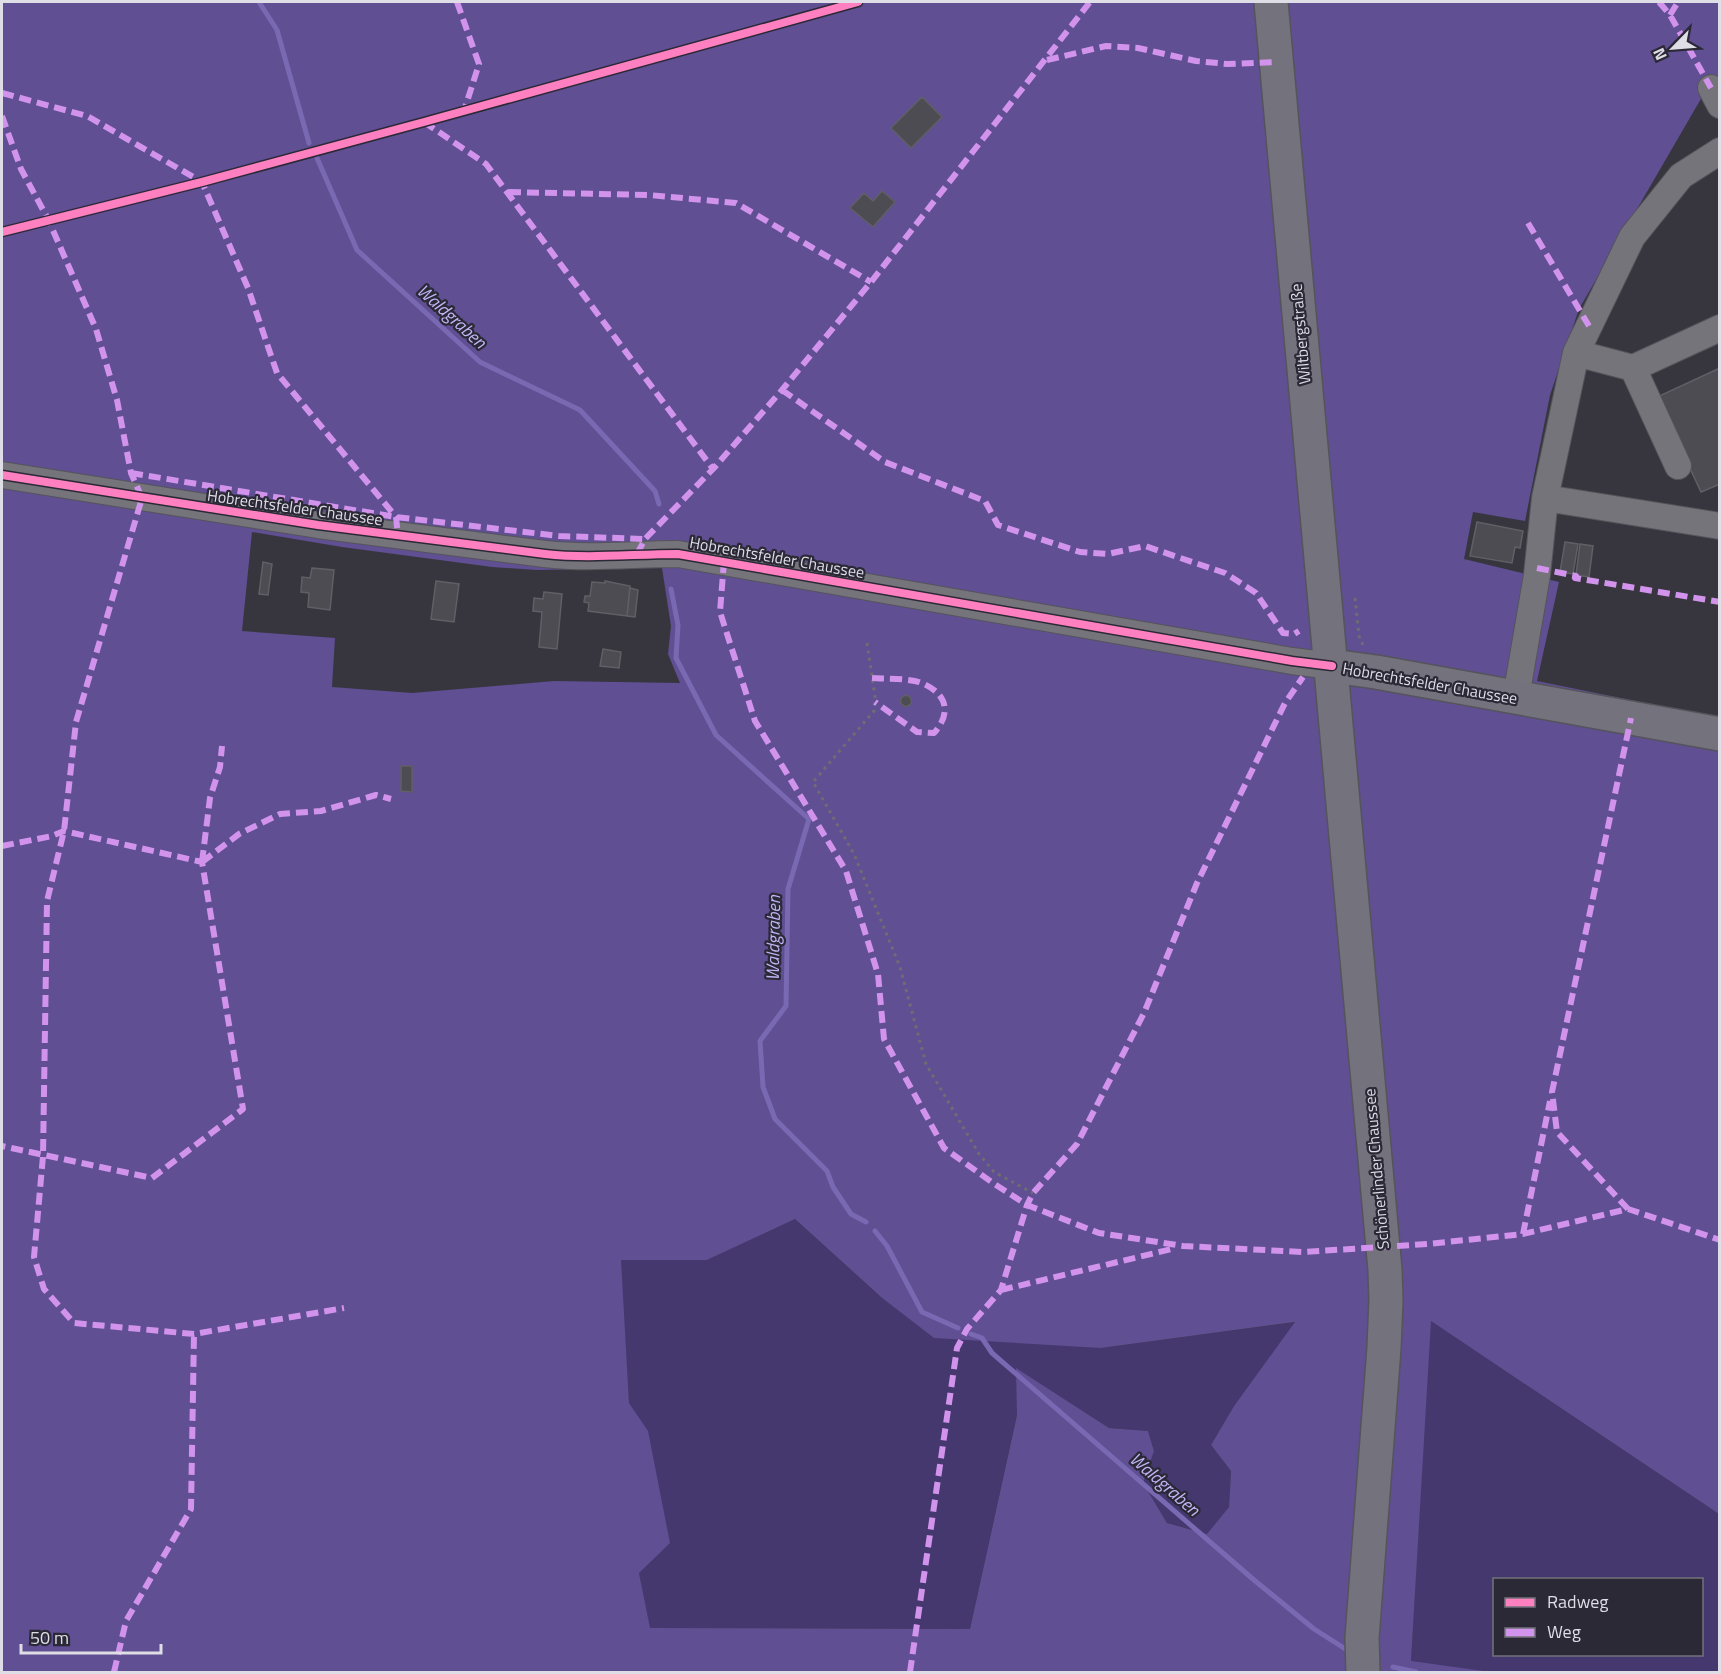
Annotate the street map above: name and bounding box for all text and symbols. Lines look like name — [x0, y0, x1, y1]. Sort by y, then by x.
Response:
north arrow — [1643, 18, 1703, 78]
text: N — [1646, 44, 1673, 64]
water label: Waldgraben — [411, 277, 494, 355]
street label: Wiltbergstraße — [1284, 283, 1316, 385]
street label: Hobrechtsfelder Chaussee — [206, 483, 384, 531]
street label: Hobrechtsfelder Chaussee — [688, 530, 866, 584]
street label: Hobrechtsfelder Chaussee — [1341, 656, 1519, 710]
water label: Waldgraben — [759, 894, 787, 981]
street label: Schönerlinder Chaussee — [1357, 1088, 1395, 1250]
water label: Waldgraben — [1124, 1446, 1207, 1523]
legend — [1493, 1578, 1703, 1656]
text: Radweg — [1547, 1588, 1609, 1615]
scale bar — [21, 1617, 160, 1655]
text: Weg — [1547, 1618, 1581, 1645]
text: 50 m — [30, 1624, 69, 1651]

